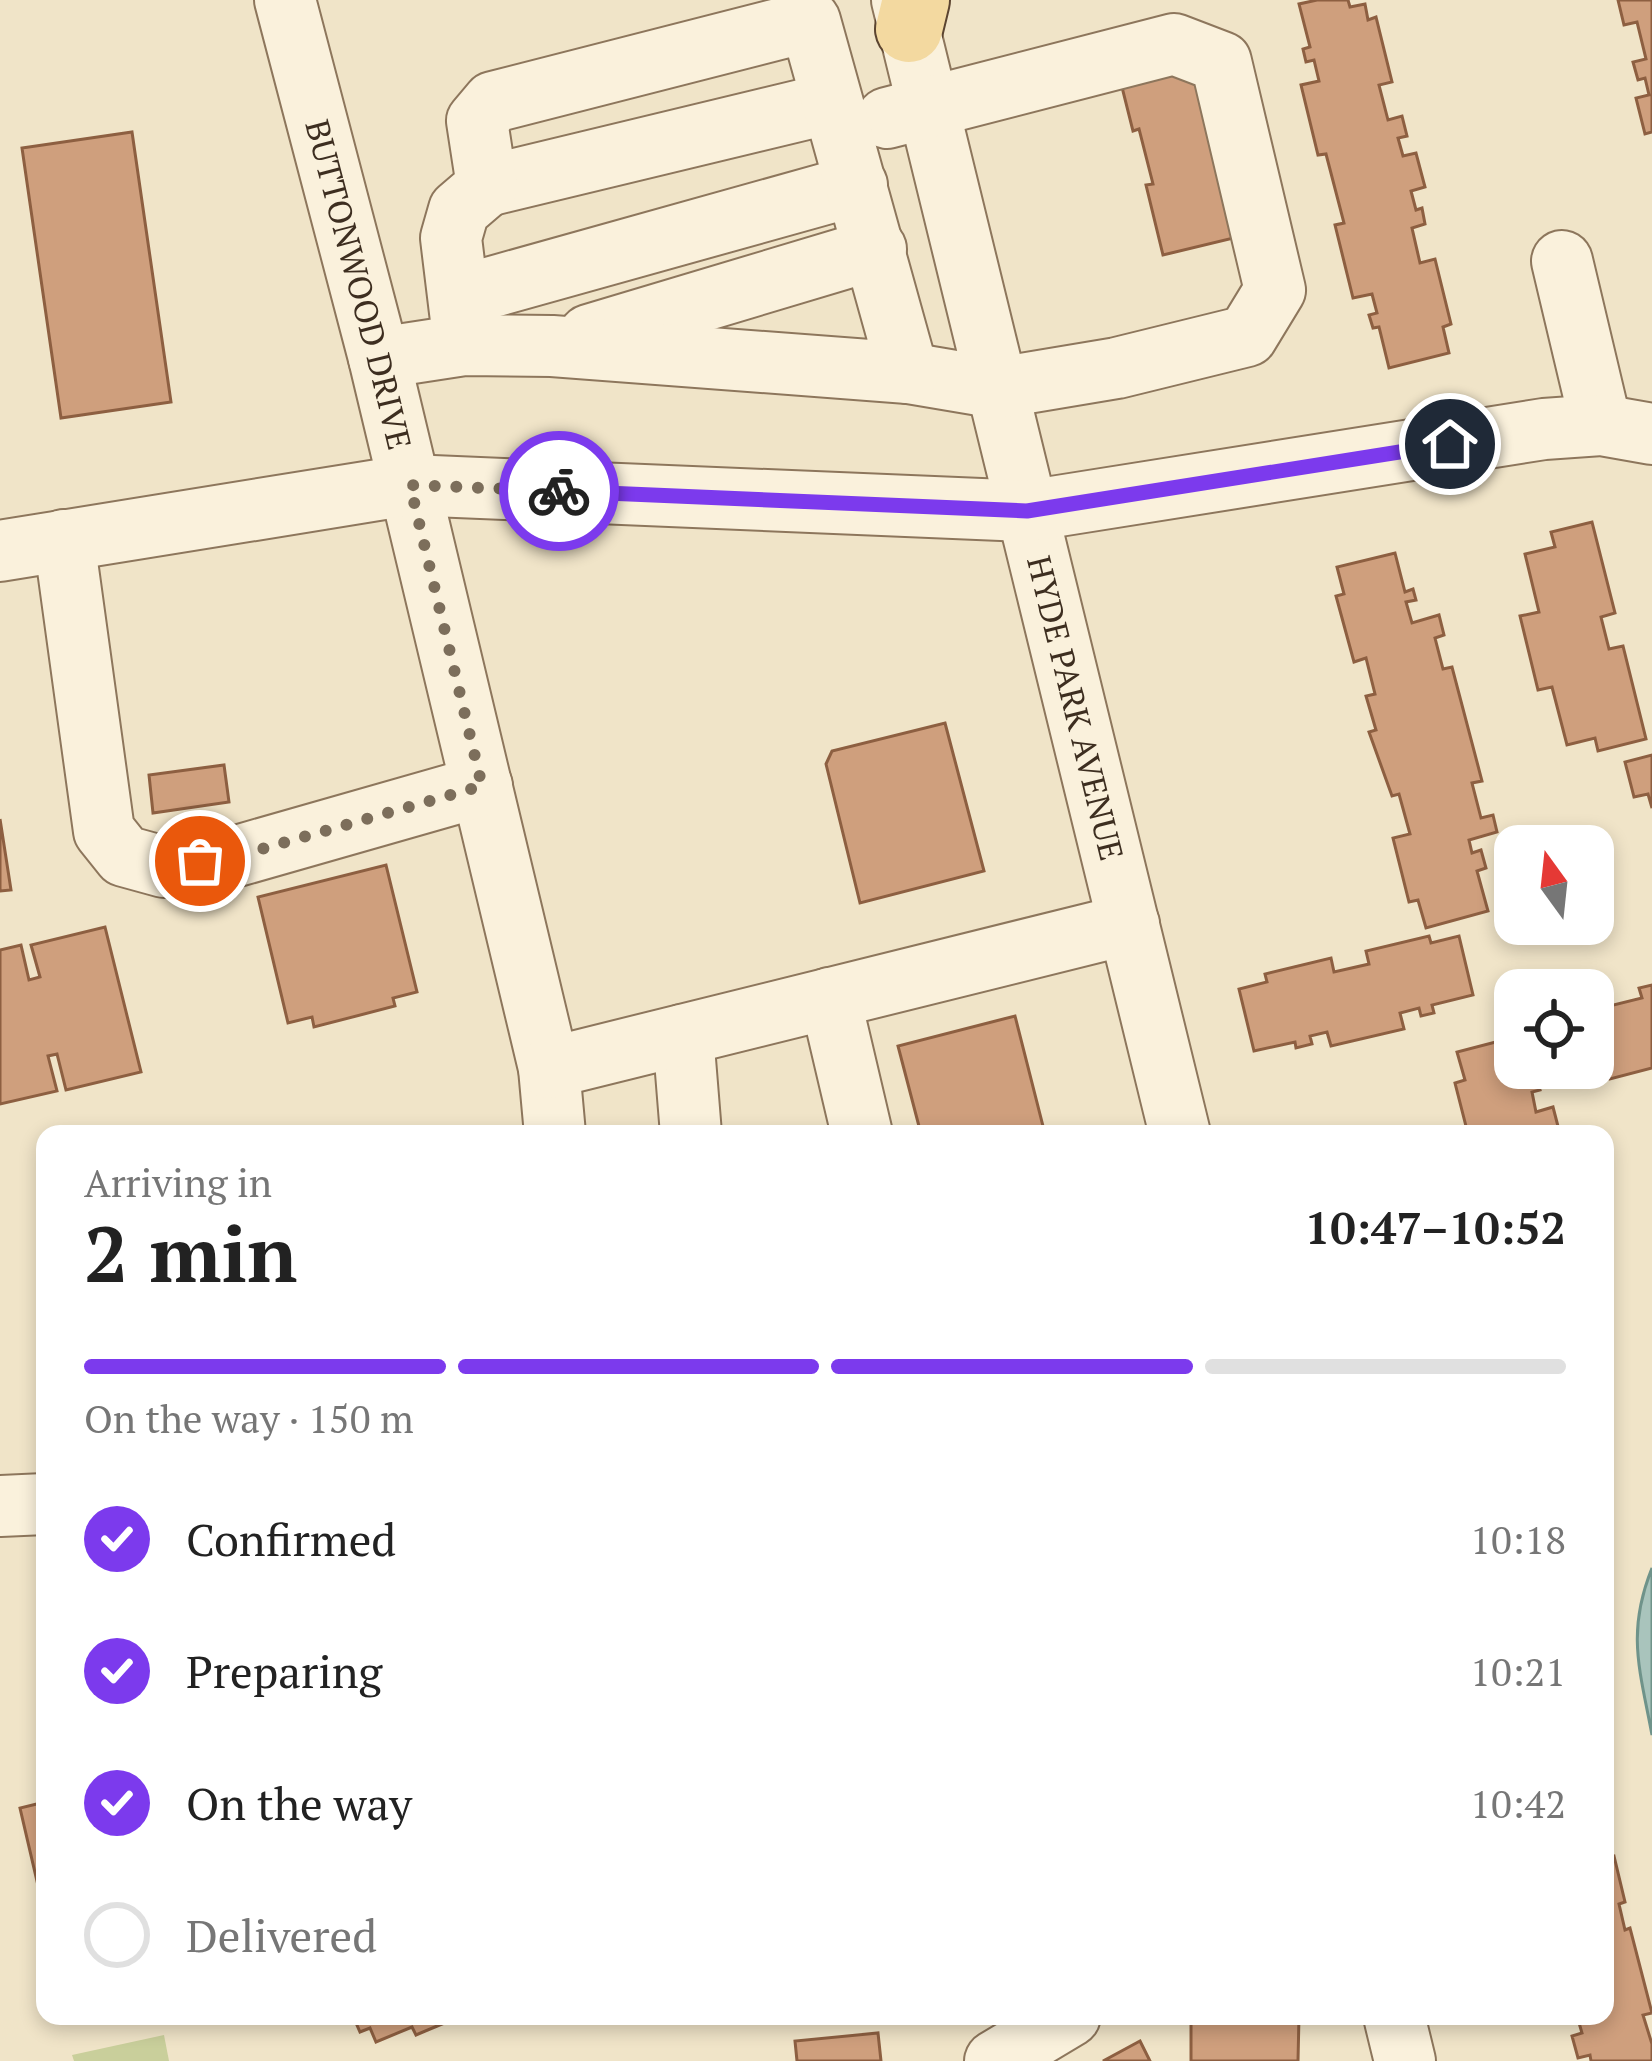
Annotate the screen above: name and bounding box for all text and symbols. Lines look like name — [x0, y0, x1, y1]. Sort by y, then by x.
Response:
street label: BUTTONWOOD DRIVE — [296, 115, 422, 454]
pin — [1399, 393, 1501, 495]
icon: home — [1417, 411, 1483, 477]
courier — [499, 431, 619, 551]
icon: bike — [526, 458, 592, 524]
street label: HYDE PARK AVENUE — [1018, 551, 1134, 865]
pin — [149, 810, 251, 912]
north arrow — [1494, 825, 1614, 945]
map controls — [1494, 825, 1614, 1089]
icon: bag — [167, 828, 233, 894]
button: locate — [1494, 969, 1614, 1089]
text: Arriving in — [84, 1156, 272, 1208]
text: 10:47–10:52 — [1305, 1197, 1566, 1257]
text: 2 min — [84, 1201, 297, 1304]
text: On the way · 150 m — [84, 1392, 414, 1444]
icon: check — [84, 1506, 150, 1572]
text: Confirmed — [186, 1509, 396, 1569]
text: 10:18 — [1470, 1513, 1566, 1565]
icon: check — [84, 1638, 150, 1704]
text: Preparing — [186, 1641, 382, 1701]
text: 10:21 — [1470, 1645, 1566, 1697]
icon: check — [84, 1770, 150, 1836]
text: On the way — [186, 1773, 412, 1833]
text: 10:42 — [1470, 1777, 1566, 1829]
text: Delivered — [186, 1905, 377, 1965]

